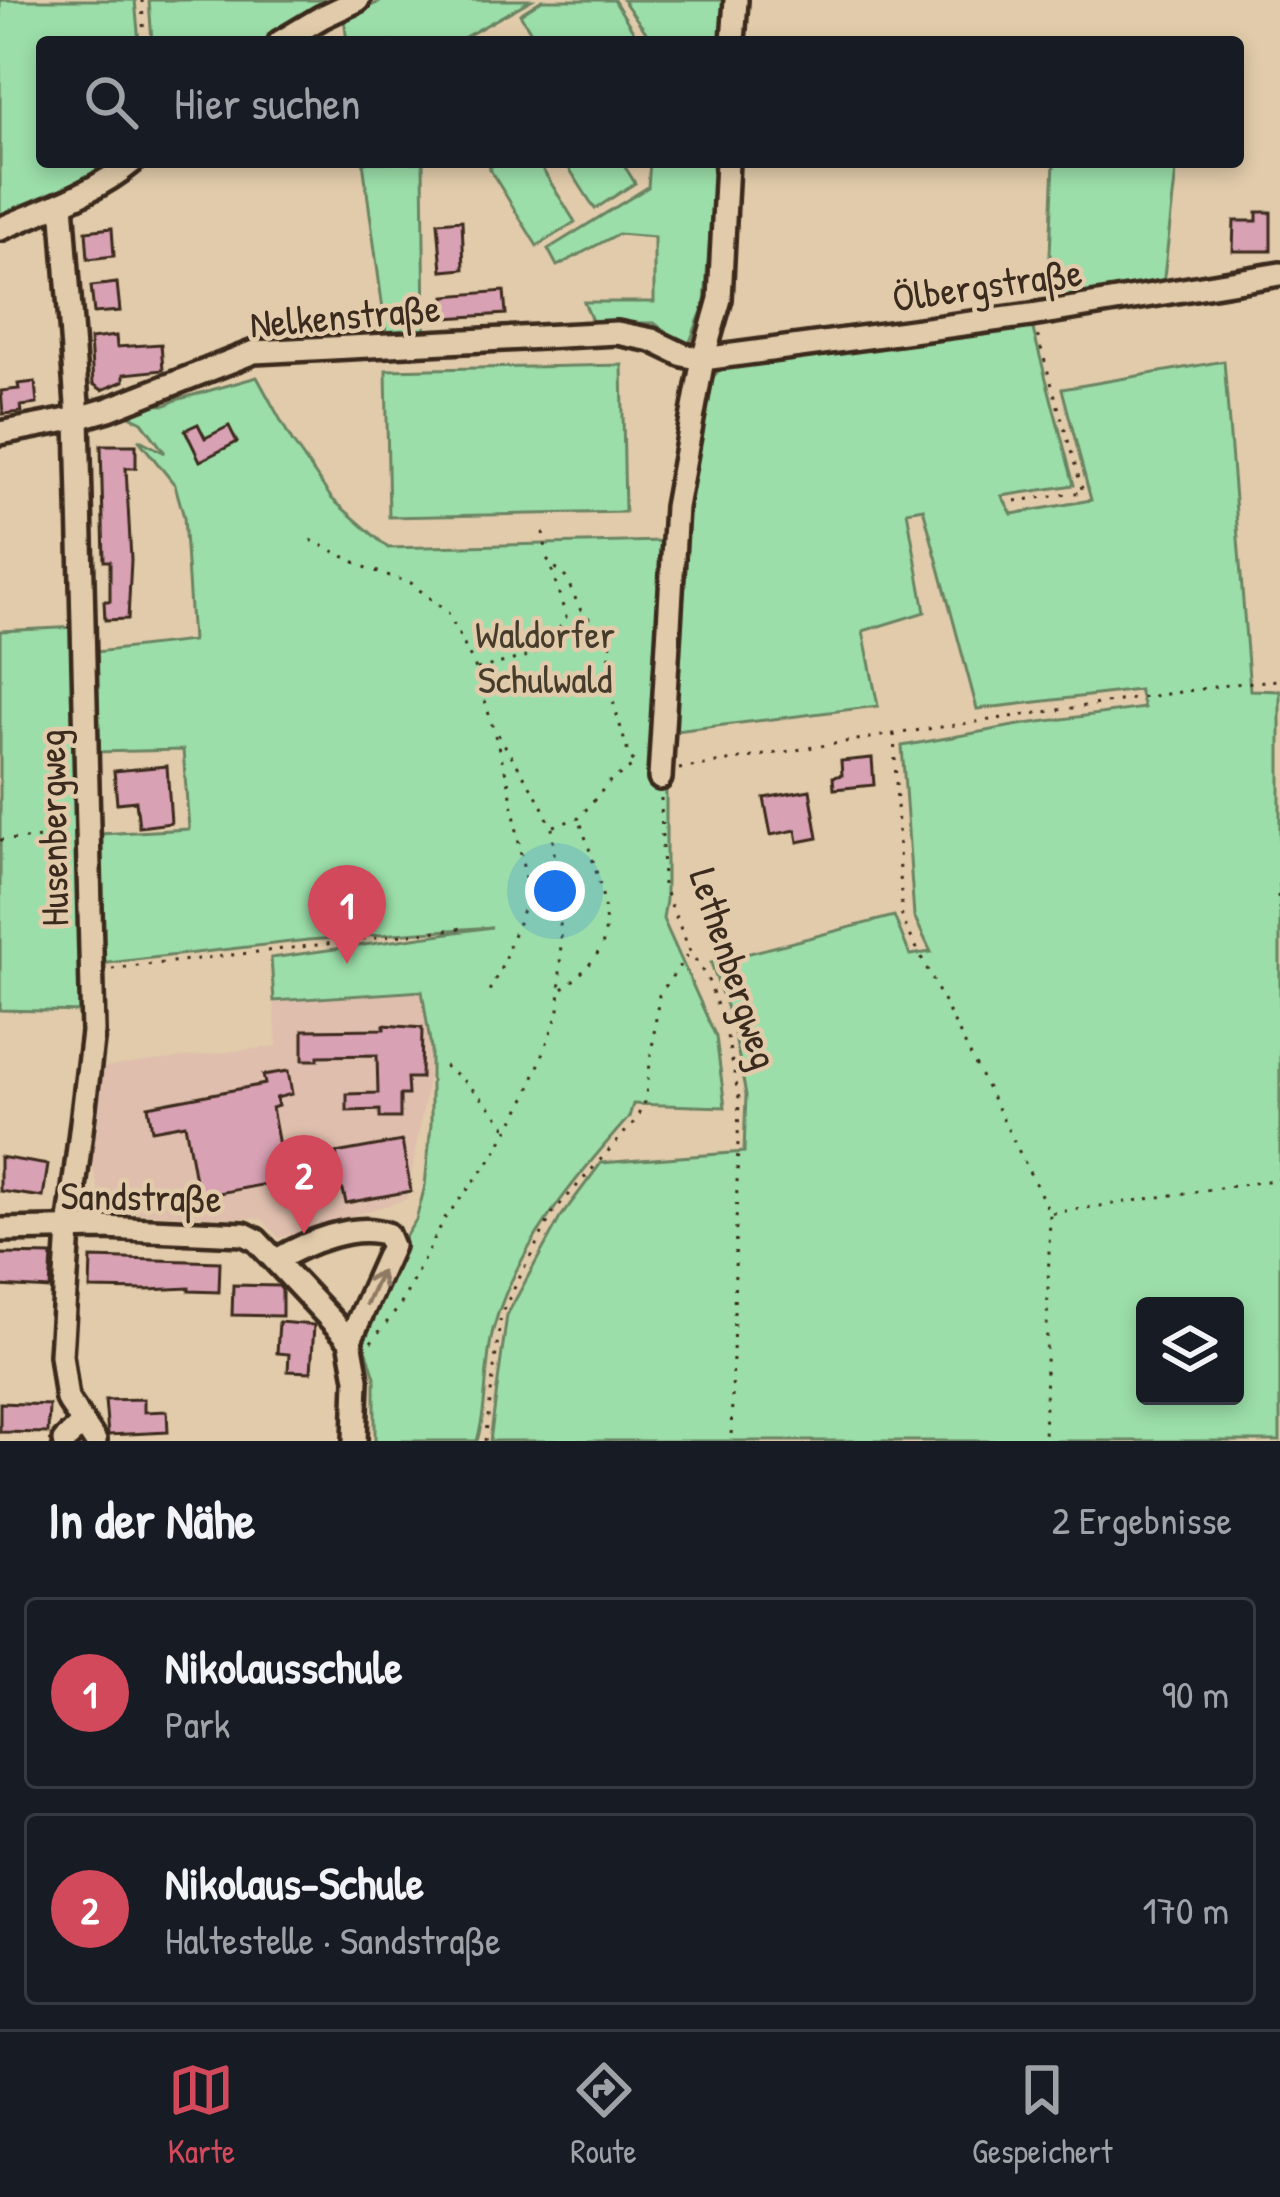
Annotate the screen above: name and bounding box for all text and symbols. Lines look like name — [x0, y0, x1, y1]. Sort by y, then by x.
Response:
search box — [36, 36, 1244, 168]
icon: search — [78, 69, 144, 135]
text: Hier suchen — [174, 72, 361, 133]
street label: Ölbergstraße — [889, 244, 1085, 324]
street label: Nelkenstraße — [248, 280, 442, 350]
park label: Waldorfer Schulwald — [475, 607, 615, 705]
street label: Husenbergweg — [24, 729, 80, 927]
your location — [525, 861, 585, 921]
street label: Lethenbergweg — [678, 861, 792, 1075]
pin: 1 — [308, 865, 386, 964]
pin: 2 — [265, 1135, 343, 1234]
street label: Sandstraße — [60, 1168, 222, 1224]
one-way arrow — [365, 1270, 387, 1306]
map controls — [1136, 1297, 1244, 1405]
button: layers — [1136, 1297, 1244, 1405]
text: In der Nähe — [48, 1485, 255, 1554]
text: 2 Ergebnisse — [1052, 1493, 1232, 1546]
text: Nikolausschule — [165, 1636, 402, 1697]
text: 1 — [83, 1667, 97, 1720]
text: 90 m — [1162, 1667, 1229, 1720]
text: Park — [165, 1697, 230, 1750]
text: Nikolaus-Schule — [165, 1852, 424, 1913]
text: 2 — [81, 1883, 99, 1936]
text: 170 m — [1143, 1883, 1229, 1936]
text: Haltestelle · Sandstraße — [165, 1913, 501, 1966]
tab: Karte — [168, 2057, 235, 2173]
tab: Route — [571, 2057, 637, 2173]
tab: Gespeichert — [972, 2057, 1112, 2173]

